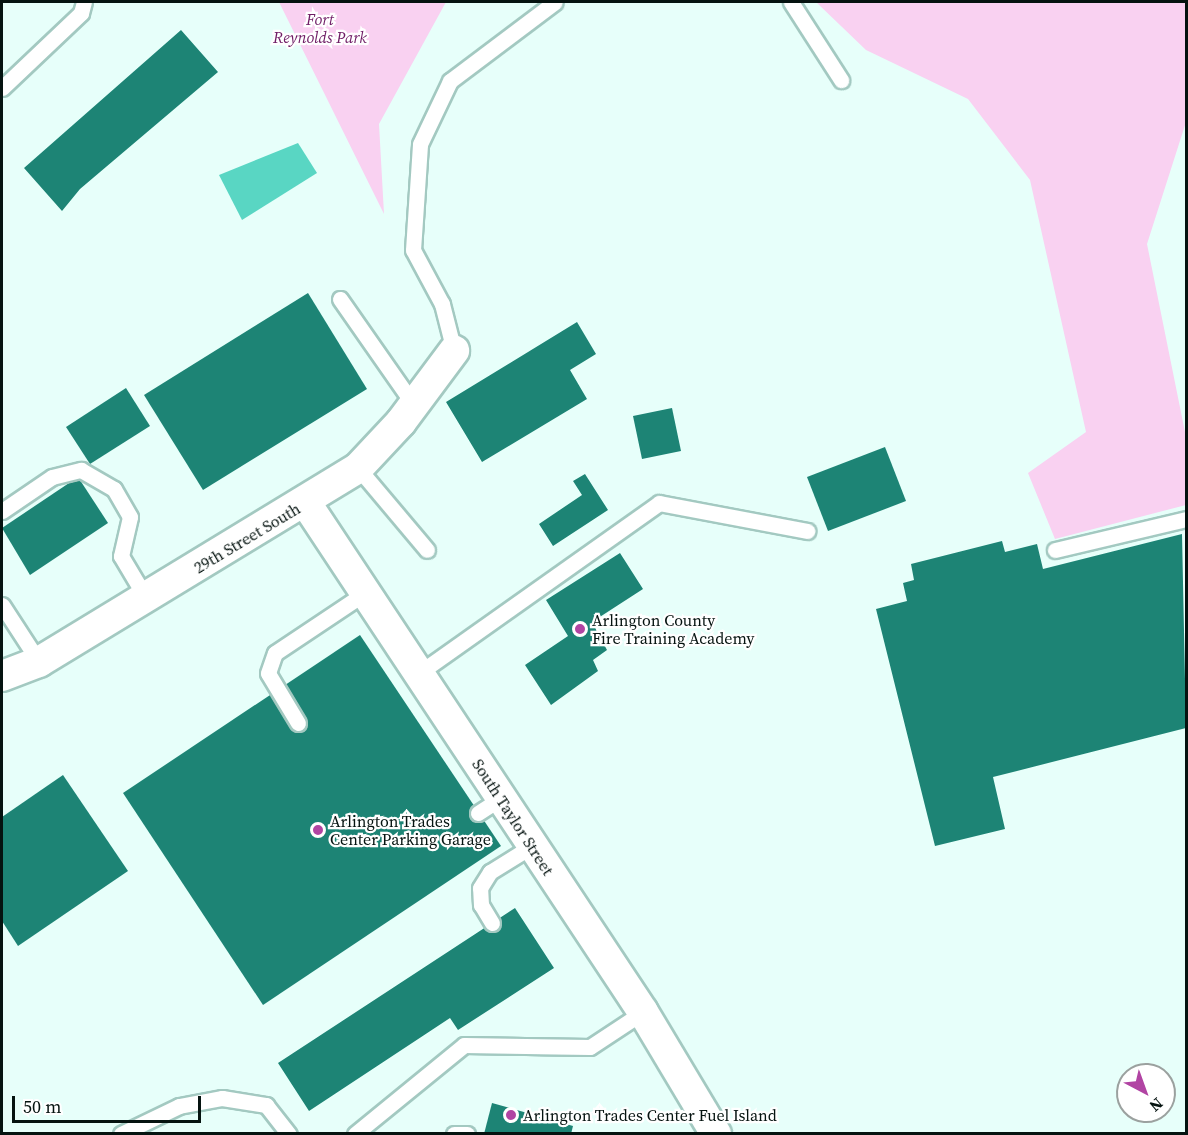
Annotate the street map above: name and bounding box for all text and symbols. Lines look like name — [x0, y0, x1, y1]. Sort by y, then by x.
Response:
park label: Fort Reynolds Park — [273, 9, 367, 47]
street label: 29th Street South — [190, 499, 304, 577]
place label: Arlington County Fire Training Academy — [592, 610, 755, 648]
marker: Arlington County Fire Training Academy — [573, 622, 587, 636]
street label: South Taylor Street — [468, 755, 558, 879]
place label: Arlington Trades Center Parking Garage — [330, 811, 491, 849]
marker: Arlington Trades Center Parking Garage — [311, 823, 325, 837]
north arrow — [1116, 1063, 1176, 1123]
scale bar — [15, 1084, 204, 1122]
text: N — [1145, 1093, 1168, 1117]
text: 50 m — [23, 1094, 61, 1119]
place label: Arlington Trades Center Fuel Island — [523, 1105, 777, 1125]
marker: Arlington Trades Center Fuel Island — [504, 1108, 518, 1122]

